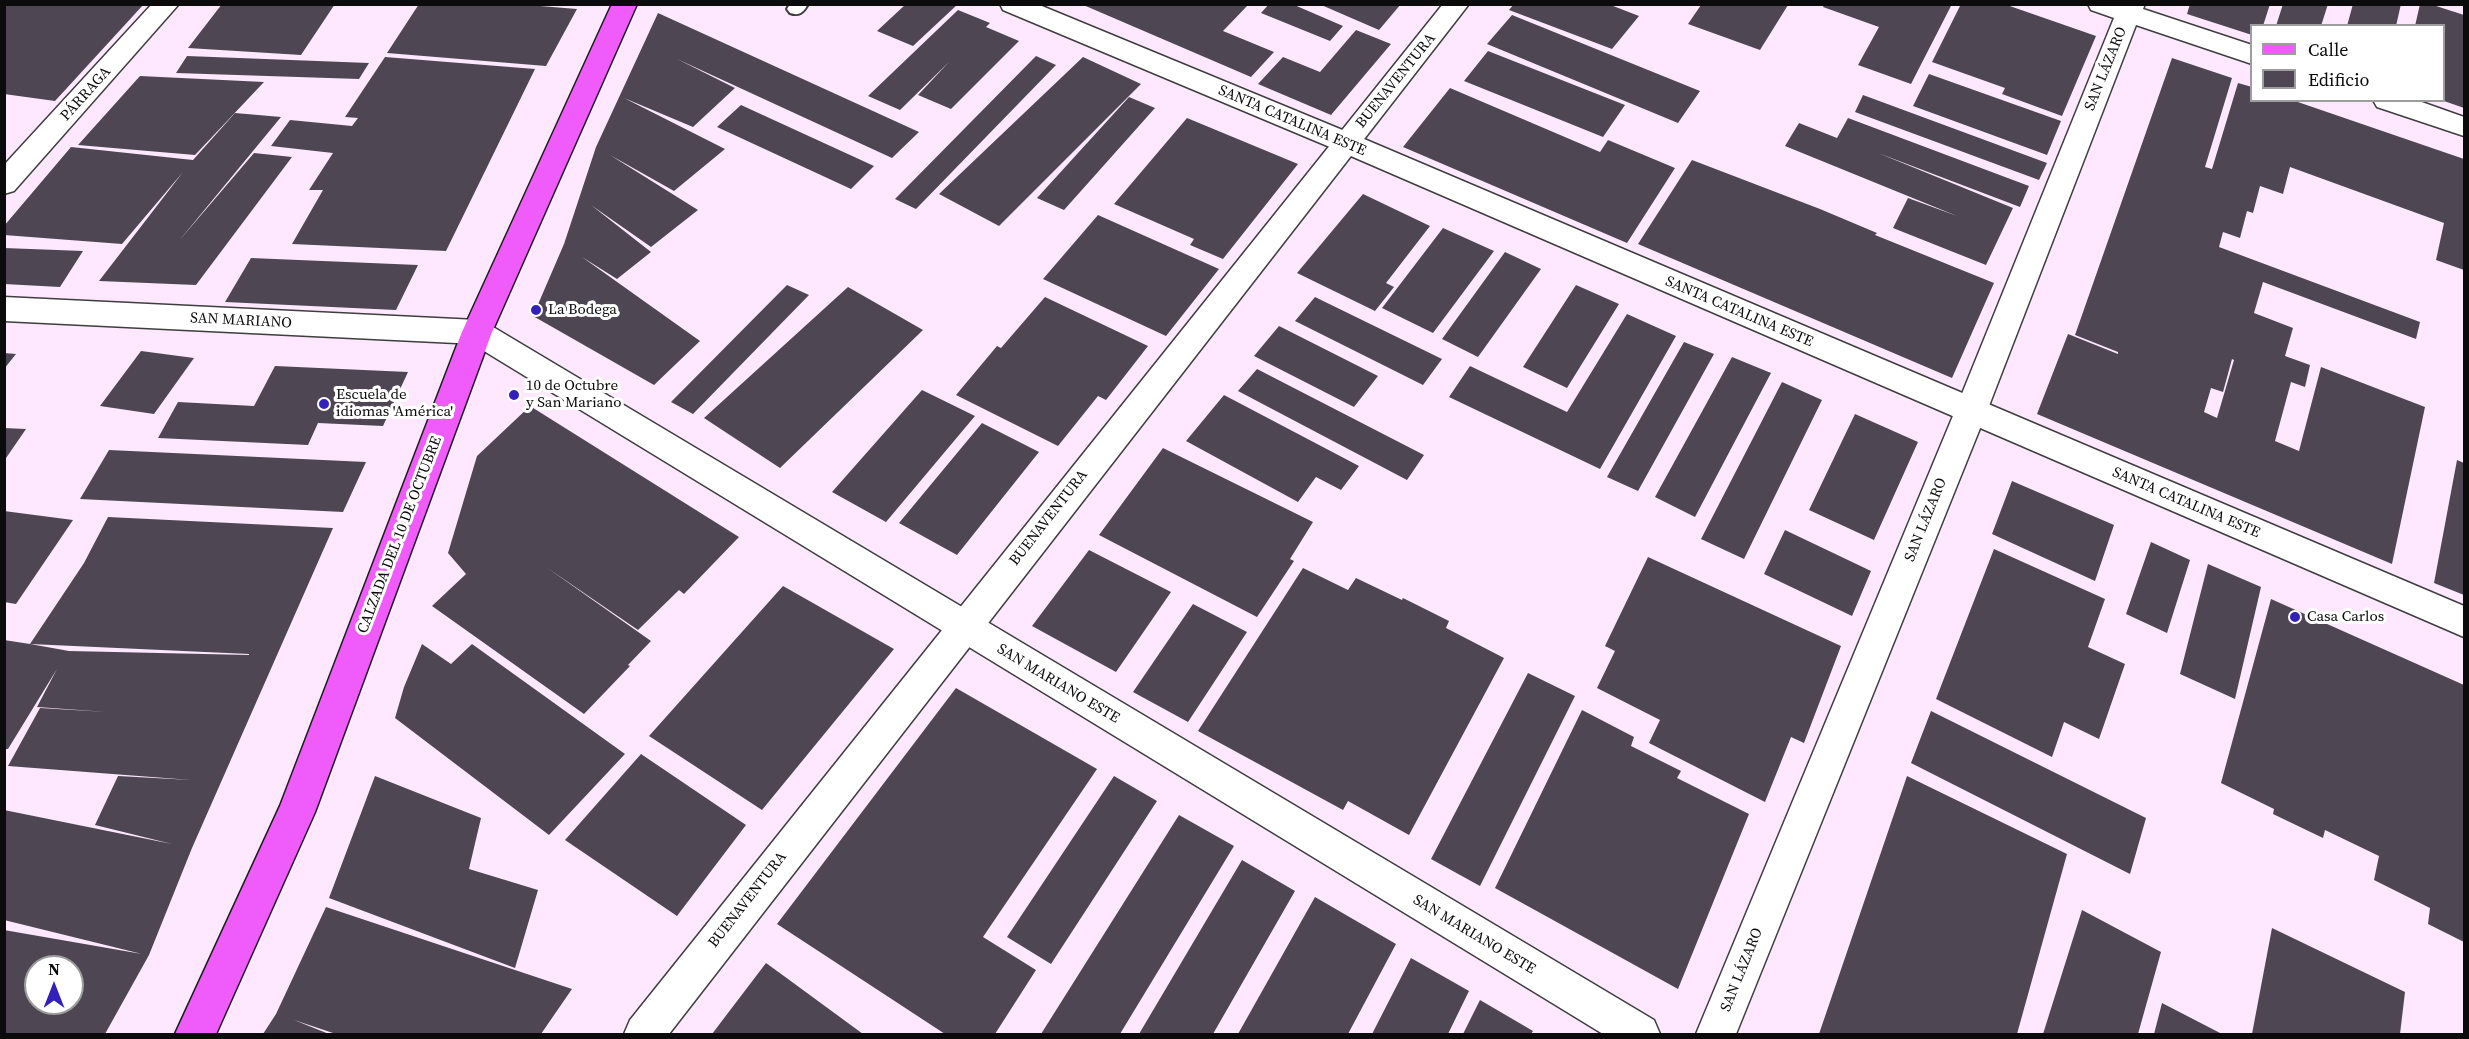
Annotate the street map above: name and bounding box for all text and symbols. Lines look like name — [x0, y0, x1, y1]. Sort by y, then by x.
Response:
street label: SAN LÁZARO — [2081, 24, 2131, 114]
legend — [2250, 24, 2445, 102]
street label: BUENAVENTURA — [1352, 30, 1440, 132]
text: Calle — [2308, 37, 2348, 62]
street label: PÁRRAGA — [57, 63, 115, 125]
text: Edificio — [2308, 67, 2369, 92]
street label: SANTA CATALINA ESTE — [1215, 82, 1369, 160]
street label: SANTA CATALINA ESTE — [1662, 273, 1816, 351]
place label: La Bodega — [548, 301, 617, 319]
marker: La Bodega — [529, 303, 543, 317]
street label: SAN MARIANO — [190, 309, 292, 333]
place label: 10 de Octubre y San Mariano — [526, 377, 621, 412]
place label: Escuela de idiomas 'América' — [336, 386, 453, 421]
marker: 10 de Octubre y San Mariano — [507, 388, 521, 402]
marker: Escuela de idiomas 'América' — [317, 397, 331, 411]
street label: CALZADA DEL 10 DE OCTUBRE — [354, 434, 446, 636]
street label: SANTA CATALINA ESTE — [2109, 464, 2263, 542]
street label: BUENAVENTURA — [1006, 466, 1092, 570]
street label: SAN LÁZARO — [1901, 475, 1951, 565]
place label: Casa Carlos — [2307, 608, 2384, 626]
marker: Casa Carlos — [2288, 610, 2302, 624]
street label: SAN MARIANO ESTE — [993, 640, 1123, 728]
street label: BUENAVENTURA — [705, 848, 791, 952]
street label: SAN MARIANO ESTE — [1409, 891, 1539, 979]
street label: SAN LÁZARO — [1717, 925, 1767, 1015]
north arrow — [24, 955, 84, 1015]
text: N — [48, 958, 60, 980]

